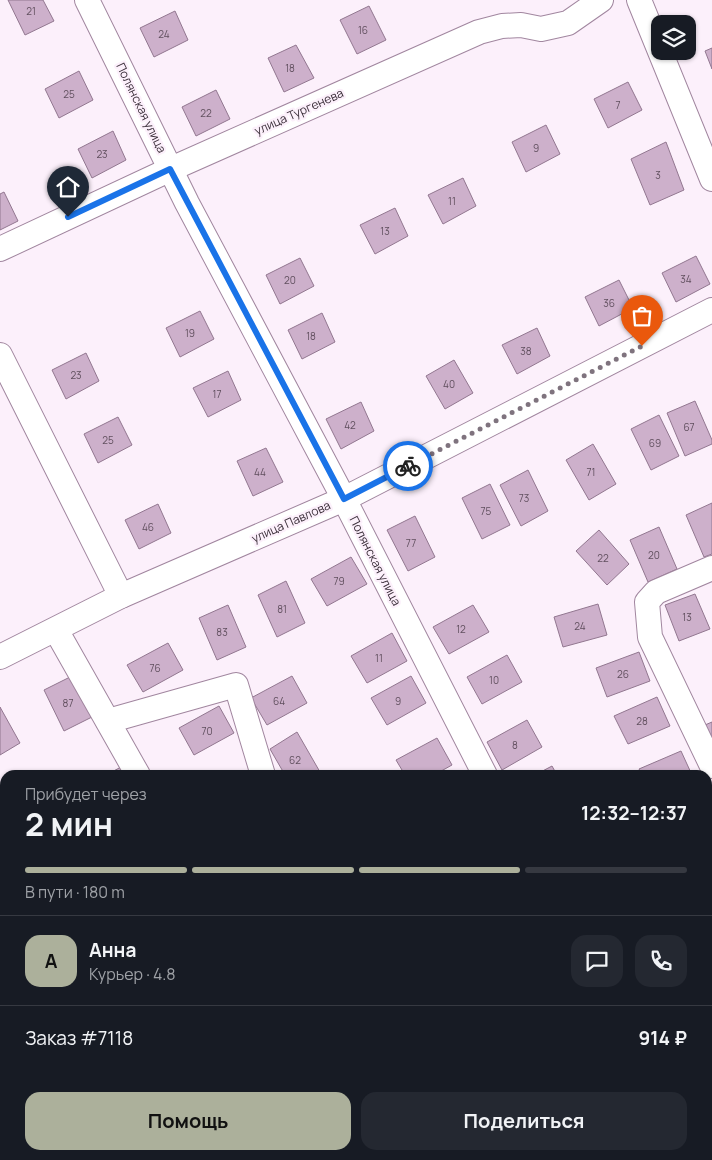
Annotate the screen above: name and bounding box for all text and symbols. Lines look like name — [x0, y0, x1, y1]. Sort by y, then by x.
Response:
house number: 21 — [26, 4, 36, 18]
map controls — [651, 15, 696, 60]
button: layers — [651, 15, 696, 60]
house number: 16 — [358, 23, 368, 37]
house number: 24 — [158, 27, 170, 41]
street label: Полянская улица — [112, 60, 171, 156]
house number: 18 — [285, 61, 295, 75]
street label: улица Тургенева — [252, 84, 346, 139]
house number: 25 — [63, 87, 75, 101]
house number: 7 — [615, 98, 621, 112]
house number: 22 — [200, 106, 212, 120]
house number: 9 — [533, 141, 539, 155]
house number: 23 — [96, 147, 108, 161]
pin — [47, 166, 89, 217]
house number: 3 — [655, 168, 661, 182]
icon: home — [54, 173, 82, 201]
house number: 11 — [448, 194, 456, 208]
house number: 13 — [380, 224, 390, 238]
house number: 34 — [680, 272, 692, 286]
house number: 20 — [284, 273, 296, 287]
pin — [621, 295, 663, 346]
house number: 36 — [603, 296, 615, 310]
icon: bag — [628, 302, 656, 330]
house number: 19 — [185, 326, 195, 340]
house number: 18 — [306, 329, 316, 343]
house number: 38 — [520, 344, 532, 358]
house number: 23 — [70, 368, 82, 382]
house number: 40 — [443, 377, 455, 391]
house number: 17 — [213, 387, 221, 401]
house number: 42 — [344, 418, 356, 432]
house number: 67 — [683, 420, 695, 434]
house number: 25 — [102, 433, 114, 447]
house number: 69 — [649, 436, 661, 450]
courier — [383, 441, 433, 491]
icon: bike — [394, 452, 422, 480]
house number: 44 — [254, 465, 266, 479]
house number: 71 — [587, 465, 595, 479]
house number: 73 — [519, 491, 529, 505]
street label: улица Павлова — [249, 497, 333, 547]
house number: 75 — [481, 504, 492, 518]
street label: Полянская улица — [346, 513, 405, 608]
house number: 46 — [142, 520, 154, 534]
house number: 77 — [406, 536, 416, 550]
house number: 20 — [648, 548, 660, 562]
house number: 22 — [597, 551, 609, 565]
house number: 79 — [333, 574, 345, 588]
house number: 81 — [277, 602, 287, 616]
house number: 13 — [682, 610, 692, 624]
house number: 24 — [574, 619, 586, 633]
house number: 12 — [456, 622, 466, 636]
house number: 83 — [216, 625, 228, 639]
house number: 11 — [375, 651, 383, 665]
house number: 76 — [149, 661, 161, 675]
house number: 26 — [617, 667, 629, 681]
house number: 10 — [489, 673, 499, 687]
house number: 64 — [273, 694, 285, 708]
house number: 9 — [395, 694, 401, 708]
house number: 87 — [63, 696, 73, 710]
house number: 28 — [636, 714, 648, 728]
house number: 70 — [201, 724, 213, 738]
house number: 8 — [512, 738, 518, 752]
house number: 62 — [289, 753, 301, 767]
text: Прибудет через — [25, 783, 147, 805]
text: 12:32–12:37 — [581, 800, 687, 826]
text: 2 мин — [25, 802, 113, 846]
text: В пути · 180 m — [25, 881, 125, 903]
button: chat — [571, 935, 623, 987]
button: phone — [635, 935, 687, 987]
text: Анна — [89, 937, 136, 963]
text: А — [45, 948, 57, 974]
text: Курьер · 4.8 — [89, 963, 176, 985]
text: Заказ #7118 — [25, 1025, 133, 1051]
text: 914 ₽ — [638, 1025, 687, 1051]
button: Помощь — [25, 1092, 351, 1150]
button: Поделиться — [361, 1092, 687, 1150]

